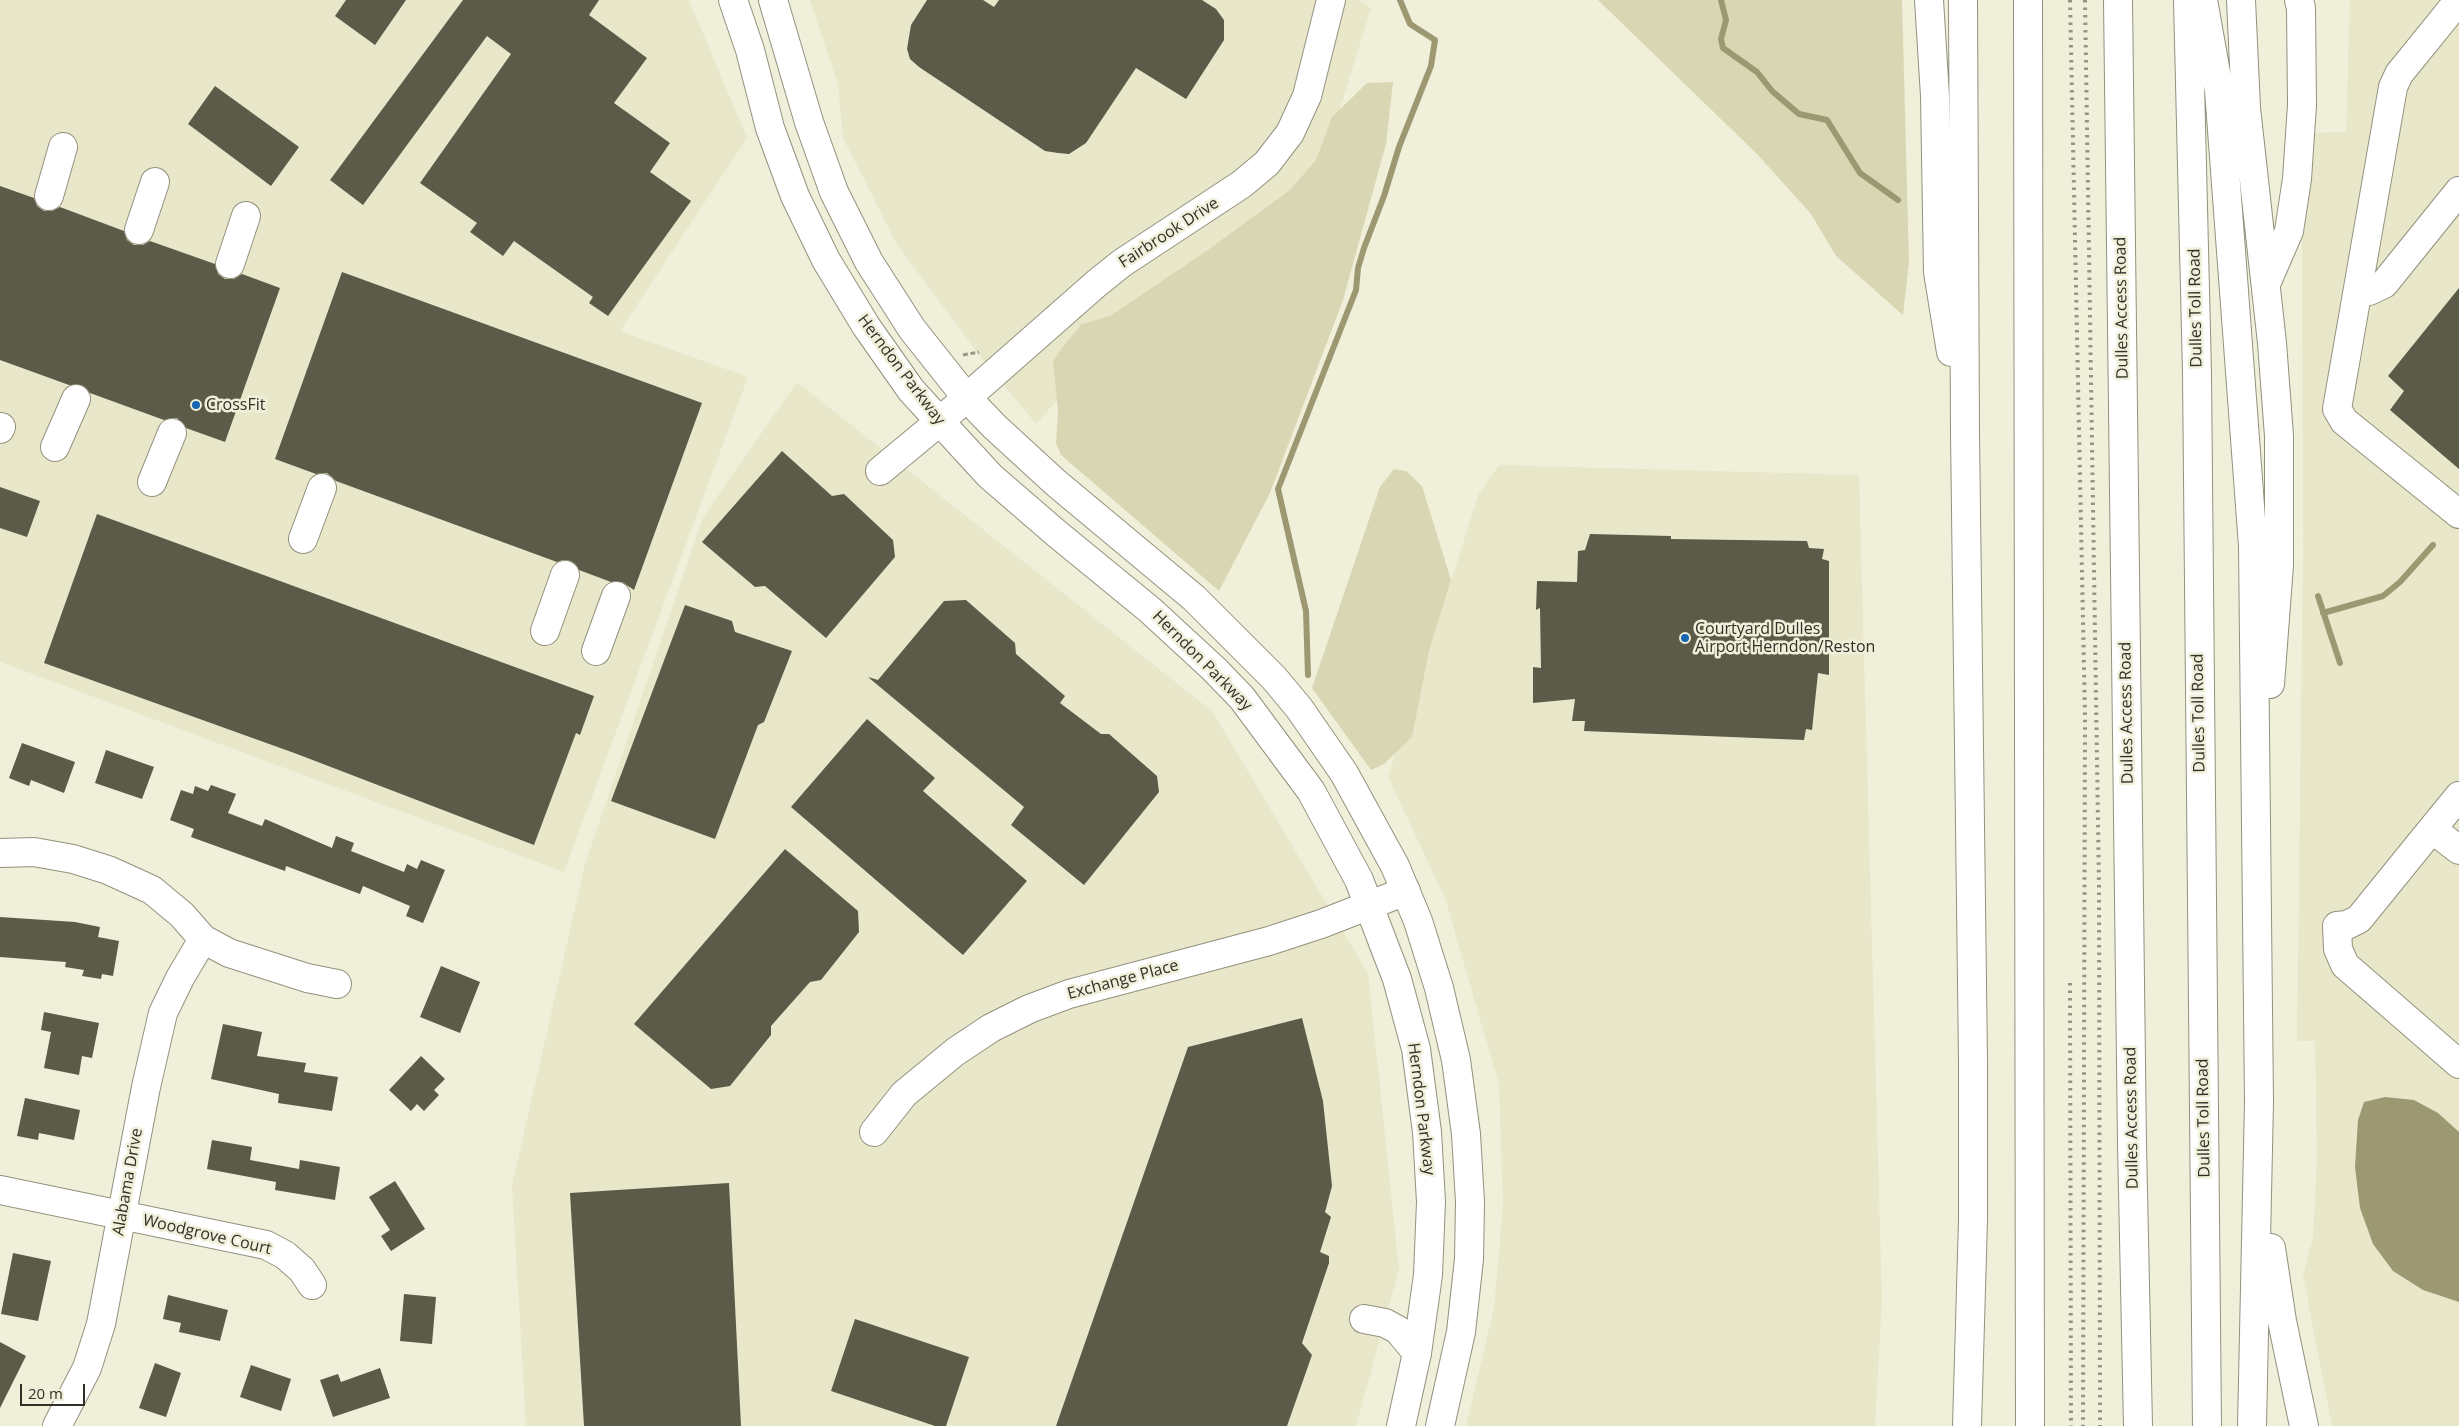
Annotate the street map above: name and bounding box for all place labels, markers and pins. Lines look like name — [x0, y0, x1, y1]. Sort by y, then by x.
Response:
place label: CrossFit — [206, 395, 265, 415]
marker: CrossFit — [190, 399, 202, 411]
place label: Courtyard Dulles Airport Herndon/Reston — [1695, 619, 1875, 657]
marker: Courtyard Dulles Airport Herndon/Reston — [1679, 632, 1691, 644]

